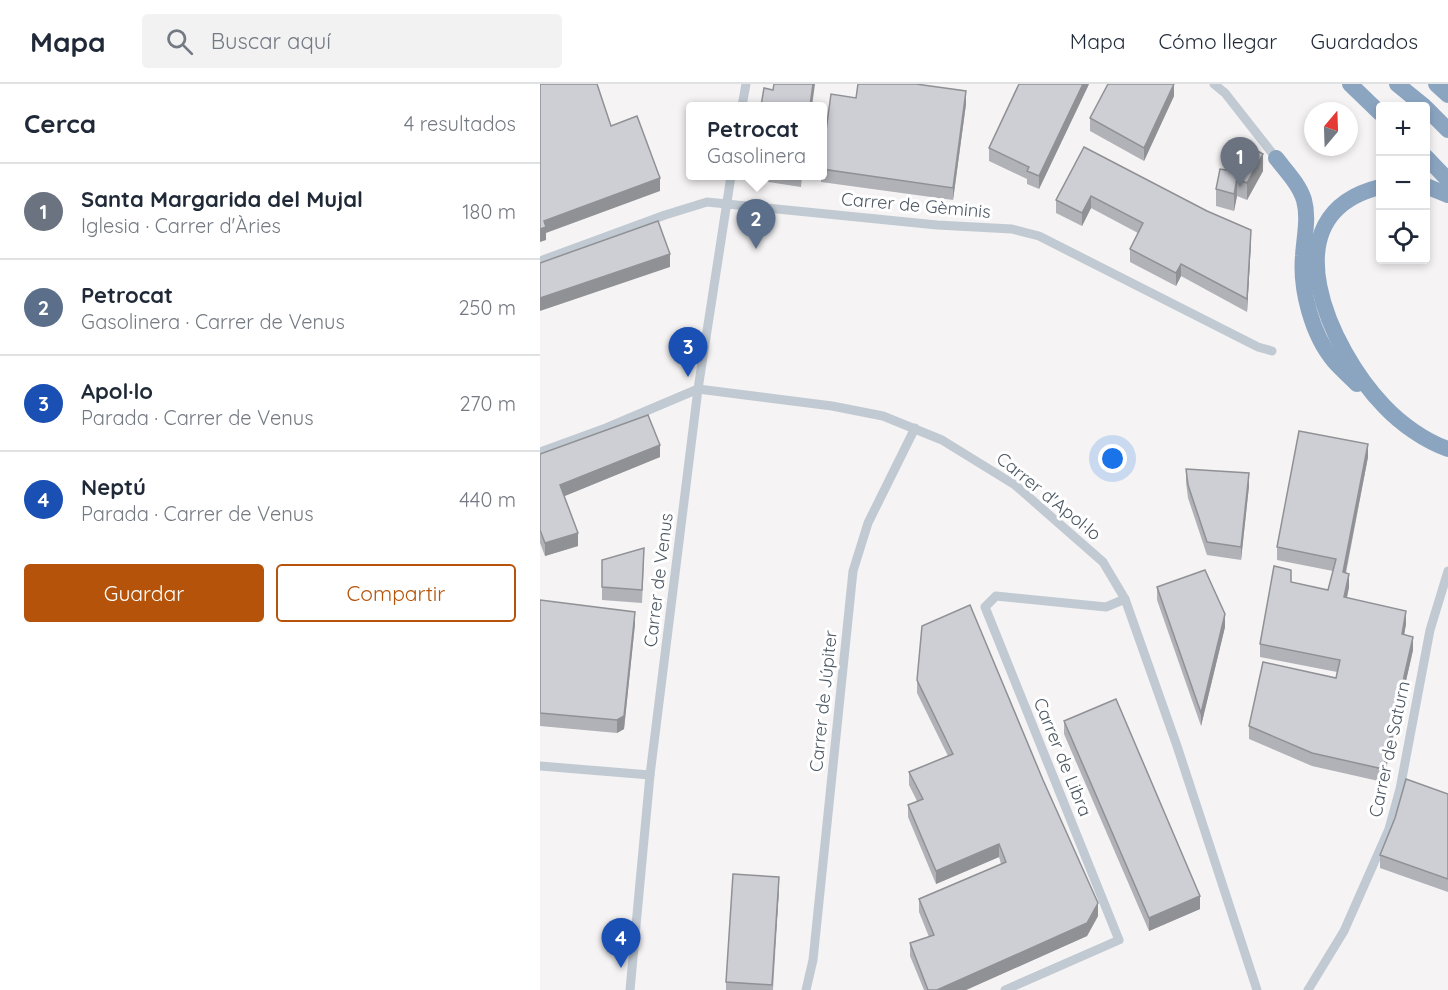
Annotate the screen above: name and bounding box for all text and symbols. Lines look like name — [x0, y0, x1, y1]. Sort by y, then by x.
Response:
search box — [142, 14, 562, 68]
text: Mapa — [30, 24, 106, 59]
icon: search — [163, 25, 196, 58]
text: Buscar aquí — [211, 27, 331, 55]
text: Mapa — [1070, 28, 1125, 54]
text: Cómo llegar — [1158, 28, 1277, 54]
text: Guardados — [1310, 28, 1418, 54]
popup — [686, 102, 827, 180]
north arrow — [1304, 102, 1358, 156]
map controls — [1376, 102, 1430, 264]
button: + — [1376, 102, 1430, 156]
text: Cerca — [24, 107, 96, 140]
text: 4 resultados — [404, 111, 516, 136]
text: Petrocat — [707, 115, 799, 143]
pin: 1 — [1220, 138, 1260, 187]
text: Gasolinera — [707, 143, 806, 168]
button: − — [1376, 156, 1430, 210]
text: Santa Margarida del Mujal — [81, 185, 363, 213]
street label: Carrer de Gèminis — [840, 187, 992, 223]
text: 1 — [40, 199, 47, 224]
text: 180 m — [462, 199, 516, 224]
pin: 2 — [736, 200, 776, 249]
button: locate — [1376, 210, 1430, 264]
text: Iglesia · Carrer d'Àries — [81, 213, 281, 238]
text: Petrocat — [81, 281, 173, 309]
text: 2 — [38, 295, 49, 320]
text: 250 m — [458, 295, 516, 320]
text: Gasolinera · Carrer de Venus — [81, 309, 345, 334]
pin: 3 — [668, 328, 708, 377]
text: Apol·lo — [81, 377, 153, 405]
text: 3 — [38, 391, 49, 416]
text: 270 m — [459, 391, 516, 416]
text: Parada · Carrer de Venus — [81, 405, 314, 430]
your location — [1098, 444, 1127, 473]
street label: Carrer d'Apol·lo — [992, 447, 1106, 545]
text: Neptú — [81, 473, 146, 501]
text: 4 — [38, 487, 49, 512]
text: 440 m — [459, 487, 516, 512]
text: Parada · Carrer de Venus — [81, 501, 314, 526]
street label: Carrer de Venus — [638, 512, 678, 648]
button: Guardar — [24, 564, 264, 622]
button: Compartir — [276, 564, 516, 622]
street label: Carrer de Júpiter — [804, 629, 842, 773]
street label: Carrer de Saturn — [1363, 679, 1415, 819]
street label: Carrer de Libra — [1029, 694, 1097, 820]
pin: 4 — [602, 918, 640, 968]

